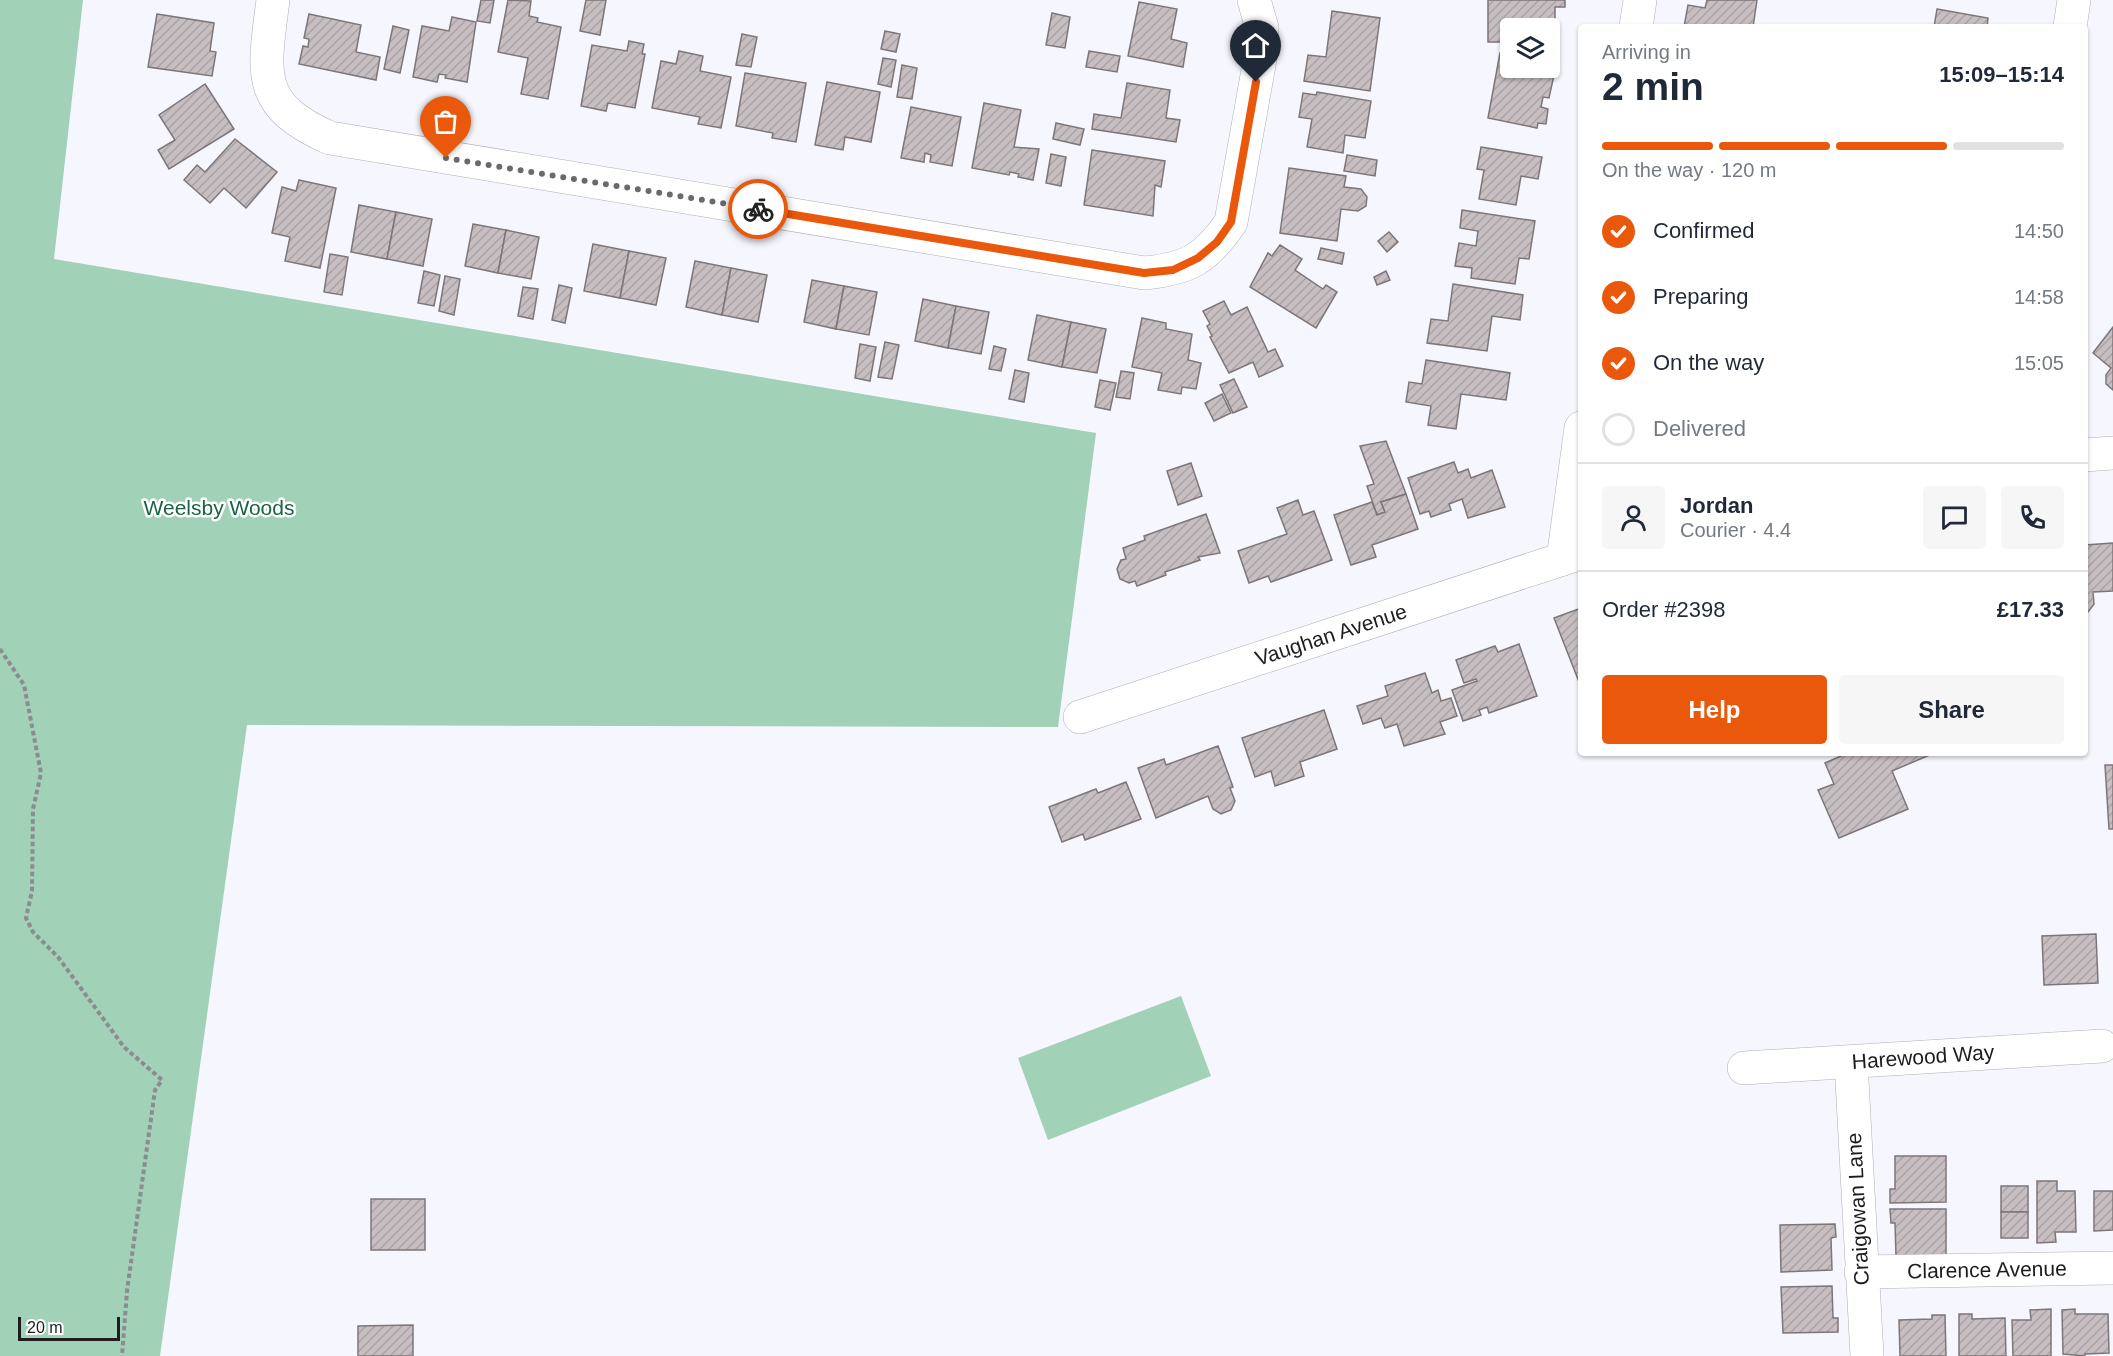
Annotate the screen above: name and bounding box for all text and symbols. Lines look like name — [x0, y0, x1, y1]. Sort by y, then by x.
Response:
map controls — [1500, 18, 1560, 78]
button: layers — [1500, 18, 1560, 78]
pin — [1230, 20, 1281, 82]
icon: home — [1239, 29, 1272, 62]
text: Arriving in — [1602, 41, 1691, 63]
text: 15:09–15:14 — [1939, 62, 2064, 87]
text: 2 min — [1602, 65, 1704, 108]
pin — [420, 96, 471, 158]
icon: bag — [429, 105, 462, 138]
text: On the way · 120 m — [1602, 159, 1777, 181]
courier — [728, 179, 788, 239]
icon: bike — [742, 193, 775, 226]
icon: check — [1602, 215, 1635, 248]
text: Confirmed — [1653, 218, 1754, 243]
text: 14:50 — [2014, 220, 2064, 242]
icon: check — [1602, 281, 1635, 314]
text: Preparing — [1653, 284, 1748, 309]
text: 14:58 — [2014, 286, 2064, 308]
icon: check — [1602, 347, 1635, 380]
text: On the way — [1653, 350, 1764, 375]
text: 15:05 — [2014, 352, 2064, 374]
text: Delivered — [1653, 416, 1746, 441]
button: person — [1602, 486, 1665, 549]
button: chat — [1923, 486, 1986, 549]
button: phone — [2001, 486, 2064, 549]
text: Jordan — [1680, 493, 1753, 518]
park label: Weelsby Woods — [144, 496, 294, 519]
text: Courier · 4.4 — [1680, 519, 1791, 541]
text: Order #2398 — [1602, 597, 1726, 622]
text: £17.33 — [1997, 597, 2064, 622]
street label: Vaughan Avenue — [1252, 599, 1410, 670]
button: Help — [1602, 675, 1827, 744]
button: Share — [1839, 675, 2064, 744]
street label: Harewood Way — [1851, 1040, 1995, 1073]
street label: Craigowan Lane — [1842, 1132, 1873, 1286]
street label: Clarence Avenue — [1907, 1257, 2067, 1282]
scale bar — [18, 1314, 120, 1342]
text: 20 m — [27, 1319, 63, 1336]

